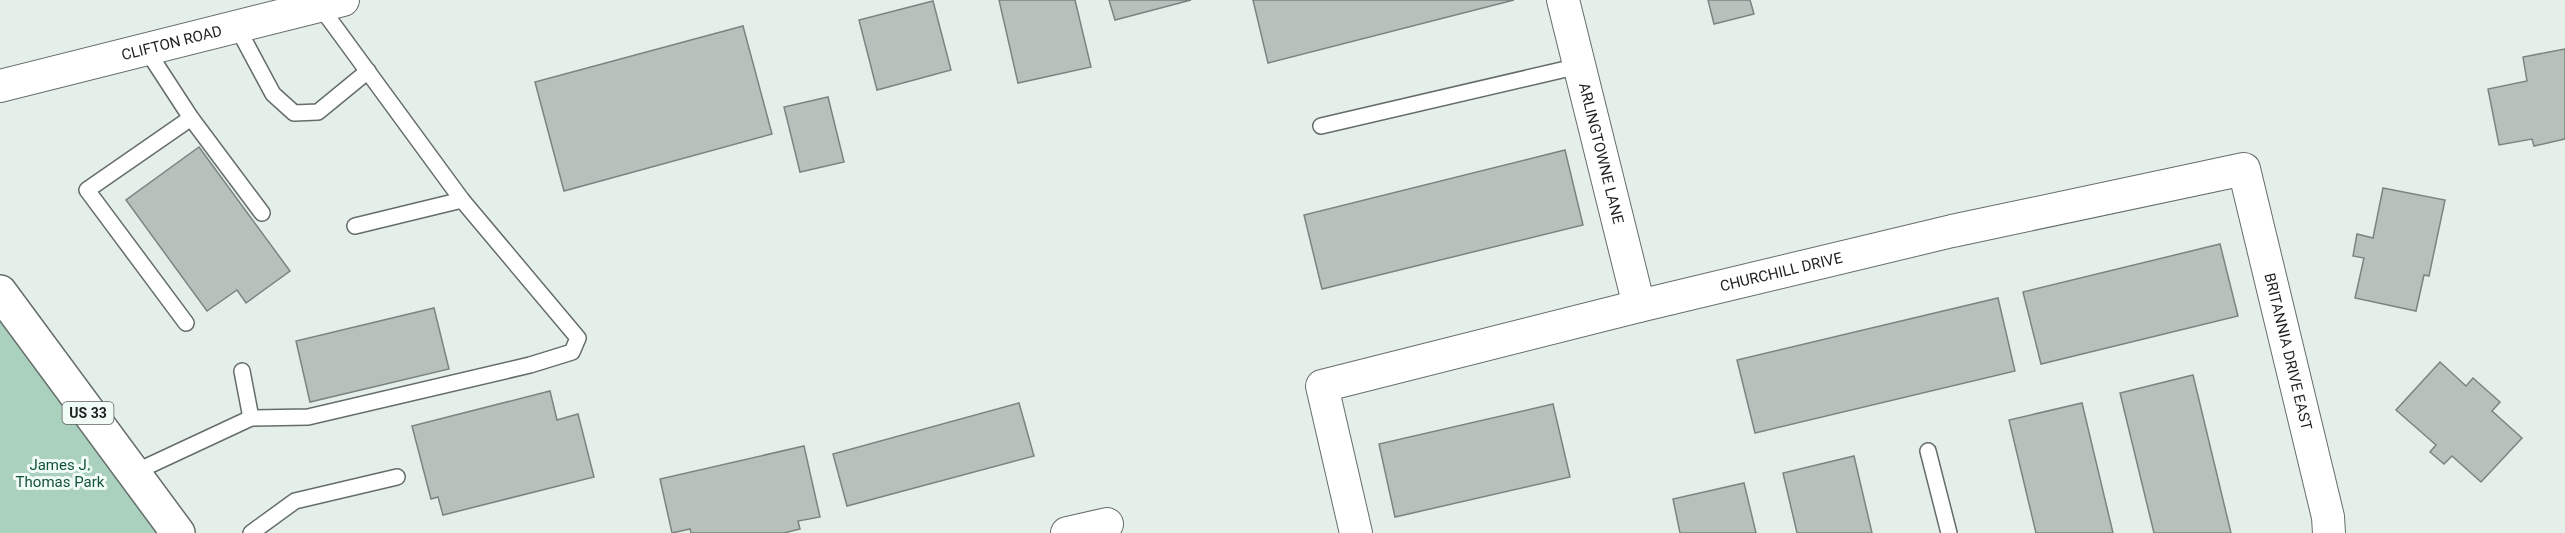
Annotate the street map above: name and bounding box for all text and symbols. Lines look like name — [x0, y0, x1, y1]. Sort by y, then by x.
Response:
street label: CLIFTON ROAD — [120, 22, 224, 64]
street label: ARLINGTOWNE LANE — [1575, 81, 1627, 226]
street label: CHURCHILL DRIVE — [1718, 248, 1845, 295]
street label: BRITANNIA DRIVE EAST — [2260, 271, 2316, 432]
road number: US 33 — [62, 402, 113, 424]
park label: James J. Thomas Park — [16, 456, 105, 491]

